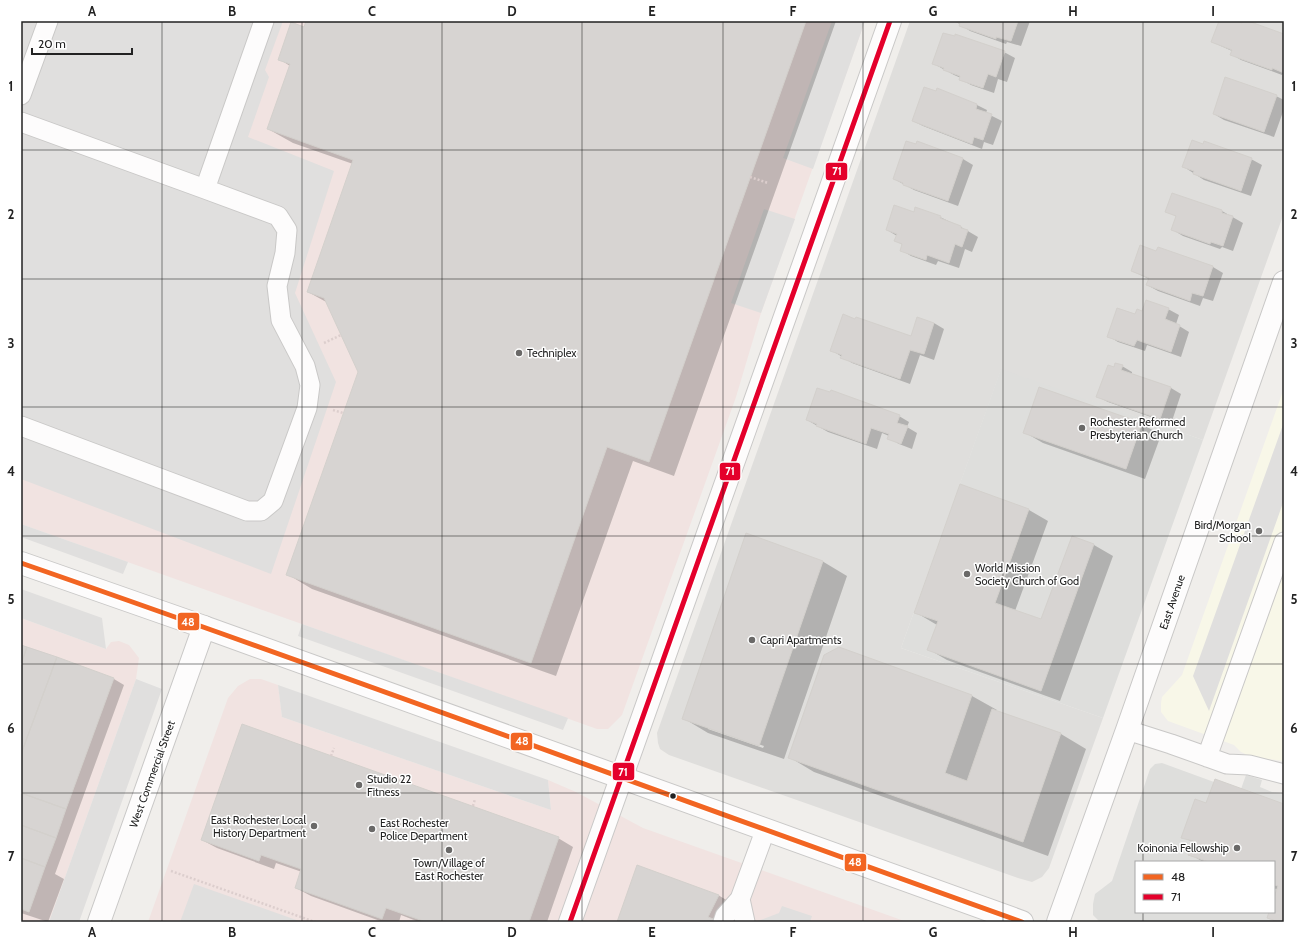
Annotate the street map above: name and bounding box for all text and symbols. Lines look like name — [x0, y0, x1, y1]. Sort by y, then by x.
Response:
text: A — [88, 3, 97, 19]
text: B — [228, 3, 236, 19]
text: C — [368, 3, 376, 19]
text: D — [507, 3, 517, 19]
text: E — [648, 3, 656, 19]
text: F — [790, 3, 797, 19]
text: G — [929, 3, 938, 19]
text: H — [1068, 3, 1078, 19]
text: I — [1211, 3, 1215, 19]
scale bar — [32, 30, 132, 56]
text: 20 m — [38, 36, 66, 51]
text: 1 — [9, 78, 13, 94]
text: 1 — [1292, 78, 1296, 94]
line badge: 71 — [825, 162, 848, 181]
text: 71 — [832, 164, 842, 178]
text: 2 — [8, 206, 15, 222]
text: 2 — [1291, 206, 1298, 222]
text: 3 — [7, 335, 15, 351]
text: 3 — [1290, 335, 1298, 351]
place label: Techniplex — [527, 346, 577, 360]
marker: Techniplex — [514, 348, 524, 358]
place label: Rochester Reformed Presbyterian Church — [1090, 415, 1185, 442]
marker: Rochester Reformed Presbyterian Church — [1077, 423, 1087, 433]
line badge: 71 — [719, 462, 741, 481]
text: 4 — [7, 463, 15, 479]
text: 4 — [1290, 463, 1298, 479]
text: 71 — [725, 464, 735, 478]
place label: Bird/Morgan School — [1194, 518, 1251, 545]
marker: Bird/Morgan School — [1254, 526, 1264, 536]
place label: World Mission Society Church of God — [975, 561, 1079, 588]
marker: World Mission Society Church of God — [962, 569, 972, 579]
street label: East Avenue — [1156, 572, 1188, 631]
text: 5 — [8, 591, 15, 607]
text: 5 — [1291, 591, 1298, 607]
line badge: 48 — [177, 612, 200, 631]
text: 48 — [181, 615, 195, 629]
place label: Capri Apartments — [760, 633, 842, 647]
marker: Capri Apartments — [747, 635, 757, 645]
street label: West Commercial Street — [126, 718, 178, 830]
text: 6 — [7, 720, 15, 736]
text: 6 — [1290, 720, 1298, 736]
line badge: 48 — [510, 732, 533, 751]
text: 48 — [515, 734, 529, 748]
line badge: 71 — [612, 762, 635, 781]
text: 71 — [618, 765, 628, 779]
place label: Studio 22 Fitness — [367, 772, 411, 799]
marker: Studio 22 Fitness — [354, 780, 364, 790]
unlabelled marker — [668, 791, 678, 801]
place label: East Rochester Local History Department — [211, 813, 306, 840]
place label: East Rochester Police Department — [380, 816, 468, 843]
marker: East Rochester Local History Department — [309, 821, 319, 831]
marker: East Rochester Police Department — [367, 824, 377, 834]
place label: Koinonia Fellowship — [1137, 841, 1229, 855]
marker: Koinonia Fellowship — [1232, 843, 1242, 853]
marker: Town/Village of East Rochester — [444, 845, 454, 855]
text: 7 — [8, 848, 15, 864]
text: 7 — [1291, 848, 1298, 864]
line badge: 48 — [844, 853, 867, 872]
text: 48 — [848, 855, 862, 869]
place label: Town/Village of East Rochester — [413, 856, 485, 883]
legend — [1135, 861, 1275, 913]
text: 48 — [1171, 869, 1185, 884]
text: 71 — [1171, 889, 1181, 904]
text: A — [88, 924, 97, 940]
text: B — [228, 924, 236, 940]
text: C — [368, 924, 376, 940]
text: D — [507, 924, 517, 940]
text: E — [648, 924, 656, 940]
text: F — [790, 924, 797, 940]
text: G — [929, 924, 938, 940]
text: H — [1068, 924, 1078, 940]
text: I — [1211, 924, 1215, 940]

